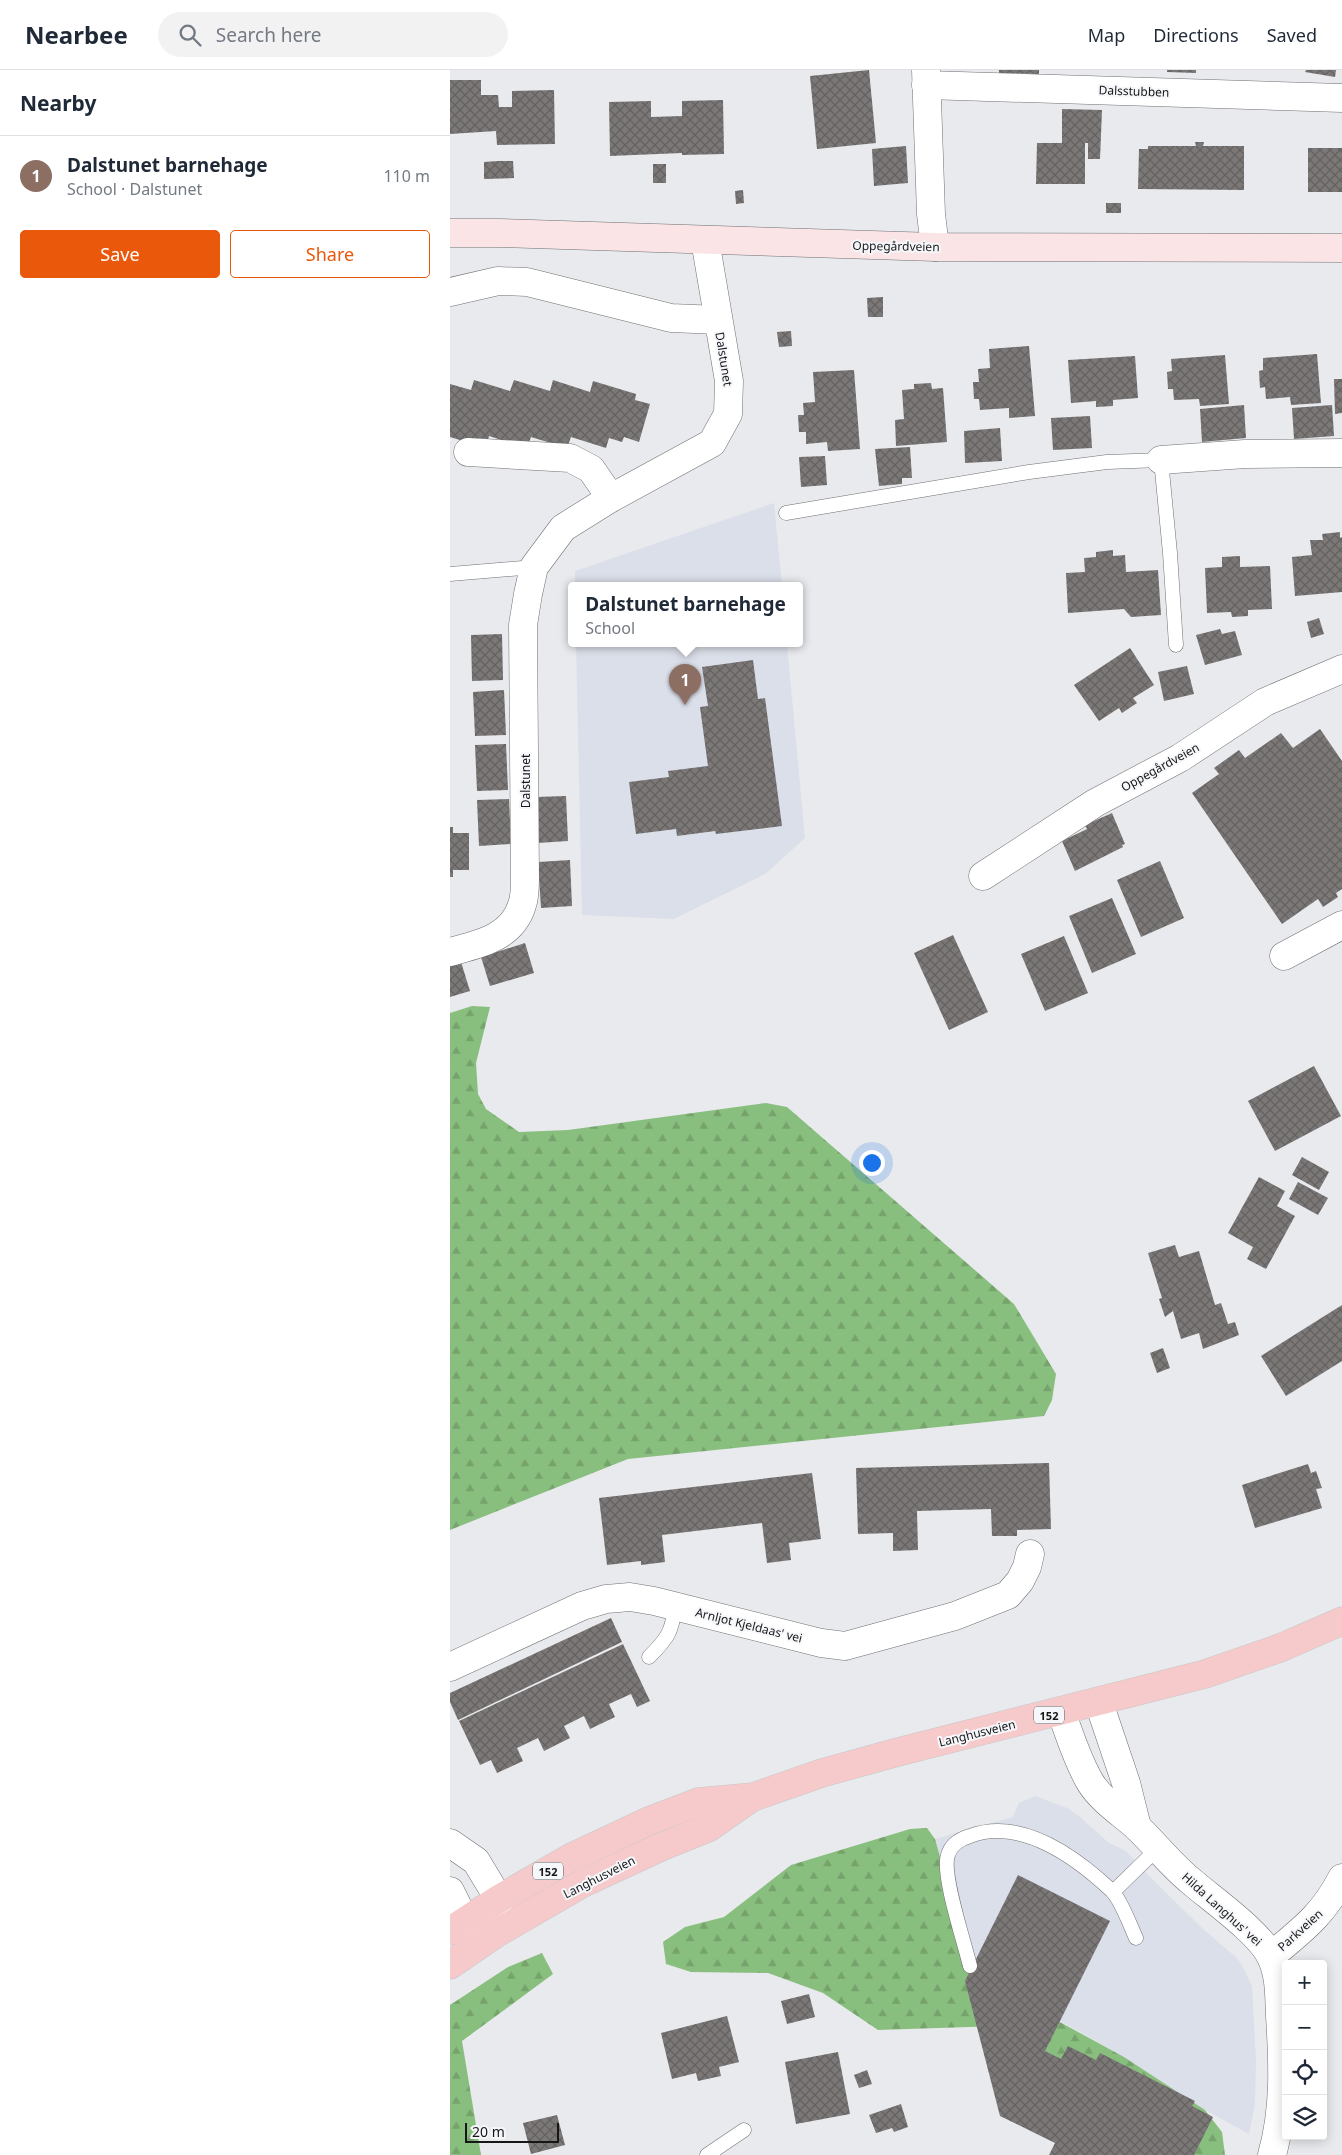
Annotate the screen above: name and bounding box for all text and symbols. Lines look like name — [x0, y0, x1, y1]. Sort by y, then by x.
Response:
search box — [158, 12, 508, 57]
text: Nearbee — [25, 18, 128, 51]
icon: search — [176, 21, 204, 49]
text: Search here — [216, 22, 322, 48]
text: Map — [1088, 23, 1125, 47]
text: Directions — [1153, 23, 1239, 47]
text: Saved — [1267, 23, 1317, 47]
street label: Dalsstubben — [1098, 81, 1170, 101]
text: Nearby — [20, 89, 96, 117]
text: Dalstunet barnehage — [67, 152, 268, 178]
text: 1 — [31, 165, 41, 187]
text: 110 m — [383, 165, 430, 187]
text: School · Dalstunet — [67, 178, 202, 200]
button: Save — [20, 230, 220, 278]
button: Share — [230, 230, 430, 278]
street label: Oppegårdveien — [852, 237, 940, 255]
street label: Dalstunet — [711, 331, 737, 388]
popup — [568, 582, 803, 647]
text: Dalstunet barnehage — [585, 591, 786, 617]
text: School — [585, 617, 635, 639]
pin: 1 — [669, 664, 701, 705]
street label: Oppegårdveien — [1118, 738, 1202, 796]
street label: Dalstunet — [517, 753, 534, 808]
your location — [859, 1150, 885, 1176]
street label: Arnljot Kjeldaas' vei — [694, 1603, 804, 1647]
road number: 152 — [1034, 1706, 1064, 1724]
street label: Langhusveien — [937, 1715, 1017, 1751]
street label: Langhusveien — [560, 1852, 638, 1902]
road number: 152 — [533, 1862, 563, 1880]
street label: Hilda Langhus' vei — [1178, 1868, 1266, 1950]
street label: Parkveien — [1274, 1905, 1326, 1955]
map controls — [1282, 1960, 1327, 2140]
button: + — [1282, 1960, 1327, 2005]
button: − — [1282, 2005, 1327, 2050]
button: locate — [1282, 2050, 1327, 2095]
button: layers — [1282, 2095, 1327, 2140]
scale bar — [465, 2120, 559, 2143]
text: 20 m — [472, 2122, 505, 2141]

